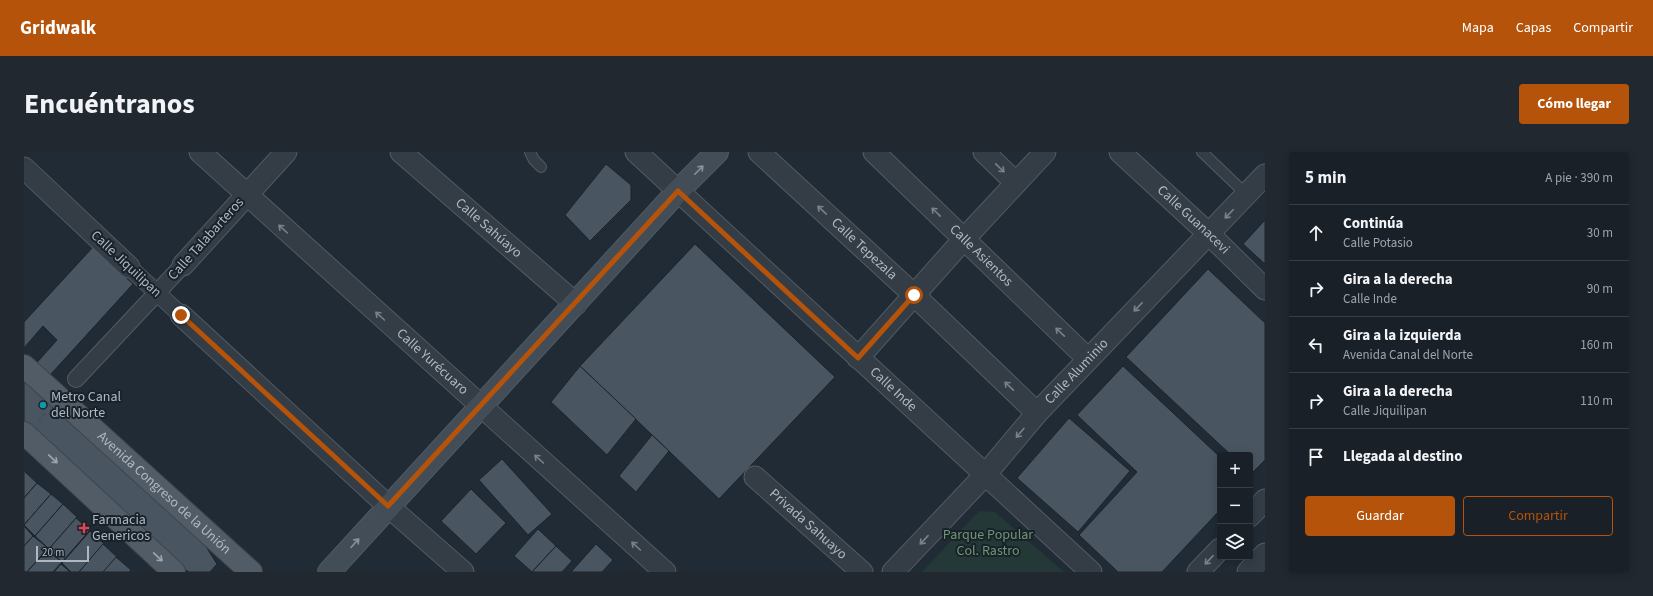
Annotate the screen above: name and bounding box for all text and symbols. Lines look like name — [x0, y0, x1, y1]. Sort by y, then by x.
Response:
text: Gridwalk — [20, 15, 96, 42]
text: Mapa — [1462, 18, 1494, 38]
text: Capas — [1516, 18, 1551, 38]
text: Compartir — [1573, 18, 1633, 38]
text: Encuéntranos — [24, 84, 195, 124]
button: Cómo llegar — [1519, 84, 1629, 124]
one-way arrow — [995, 163, 1005, 172]
one-way arrow — [694, 165, 704, 175]
text: 5 min — [1305, 166, 1346, 190]
text: A pie · 390 m — [1545, 169, 1613, 187]
street label: Calle Guanacevi — [1153, 181, 1234, 259]
street label: Calle Talabarteros — [163, 193, 249, 285]
street label: Calle Sahúayo — [451, 193, 526, 263]
one-way arrow — [817, 206, 827, 215]
one-way arrow — [931, 207, 941, 217]
one-way arrow — [1224, 209, 1233, 219]
street label: Calle Tepezala — [827, 213, 902, 285]
text: Continúa — [1343, 213, 1404, 234]
street label: Calle Asientos — [945, 220, 1018, 291]
icon: ahead — [1305, 222, 1327, 244]
text: 30 m — [1587, 224, 1613, 242]
one-way arrow — [279, 225, 289, 234]
street label: Calle Jiquilipan — [86, 226, 166, 302]
text: Calle Potasio — [1343, 234, 1413, 252]
text: Gira a la derecha — [1343, 269, 1453, 290]
icon: right — [1305, 278, 1327, 300]
text: 90 m — [1587, 280, 1613, 298]
route start — [905, 286, 923, 304]
text: Calle Inde — [1343, 290, 1397, 308]
one-way arrow — [1133, 302, 1143, 312]
route end — [172, 306, 190, 324]
one-way arrow — [375, 311, 385, 321]
street label: Calle Yurécuaro — [392, 324, 473, 400]
text: Gira a la izquierda — [1343, 325, 1462, 346]
one-way arrow — [1055, 327, 1065, 337]
street label: Calle Aluminio — [1040, 334, 1113, 409]
icon: left — [1305, 334, 1327, 356]
text: 160 m — [1580, 336, 1613, 354]
text: Avenida Canal del Norte — [1343, 346, 1473, 364]
street label: Calle Inde — [865, 362, 921, 416]
text: Gira a la derecha — [1343, 381, 1453, 402]
one-way arrow — [1004, 382, 1014, 391]
place label: Metro Canal del Norte — [51, 387, 122, 423]
icon: right — [1305, 390, 1327, 412]
text: 110 m — [1580, 392, 1613, 410]
marker: Metro Canal del Norte — [38, 400, 48, 410]
text: Calle Jiquilipan — [1343, 402, 1427, 420]
street label: Avenida Congreso de la Unión — [93, 427, 235, 559]
one-way arrow — [1016, 427, 1025, 438]
icon: arrive — [1305, 446, 1327, 468]
text: Llegada al destino — [1343, 446, 1463, 467]
map controls — [1217, 452, 1253, 560]
button: + — [1217, 452, 1253, 488]
one-way arrow — [534, 454, 544, 464]
one-way arrow — [47, 455, 58, 464]
street label: Privada Sahuayo — [765, 484, 851, 564]
button: − — [1217, 488, 1253, 524]
button: Guardar — [1305, 496, 1455, 536]
button: Compartir — [1463, 496, 1613, 536]
place label: Farmacia Genericos — [92, 510, 150, 546]
marker: Farmacia Genericos — [79, 523, 89, 533]
button: layers — [1217, 524, 1253, 560]
park label: Parque Popular Col. Rastro — [943, 525, 1033, 561]
one-way arrow — [920, 534, 929, 544]
one-way arrow — [350, 538, 360, 548]
one-way arrow — [631, 541, 641, 551]
scale bar — [36, 544, 89, 563]
text: 20 m — [42, 545, 64, 560]
one-way arrow — [153, 552, 163, 562]
one-way arrow — [1204, 555, 1214, 565]

